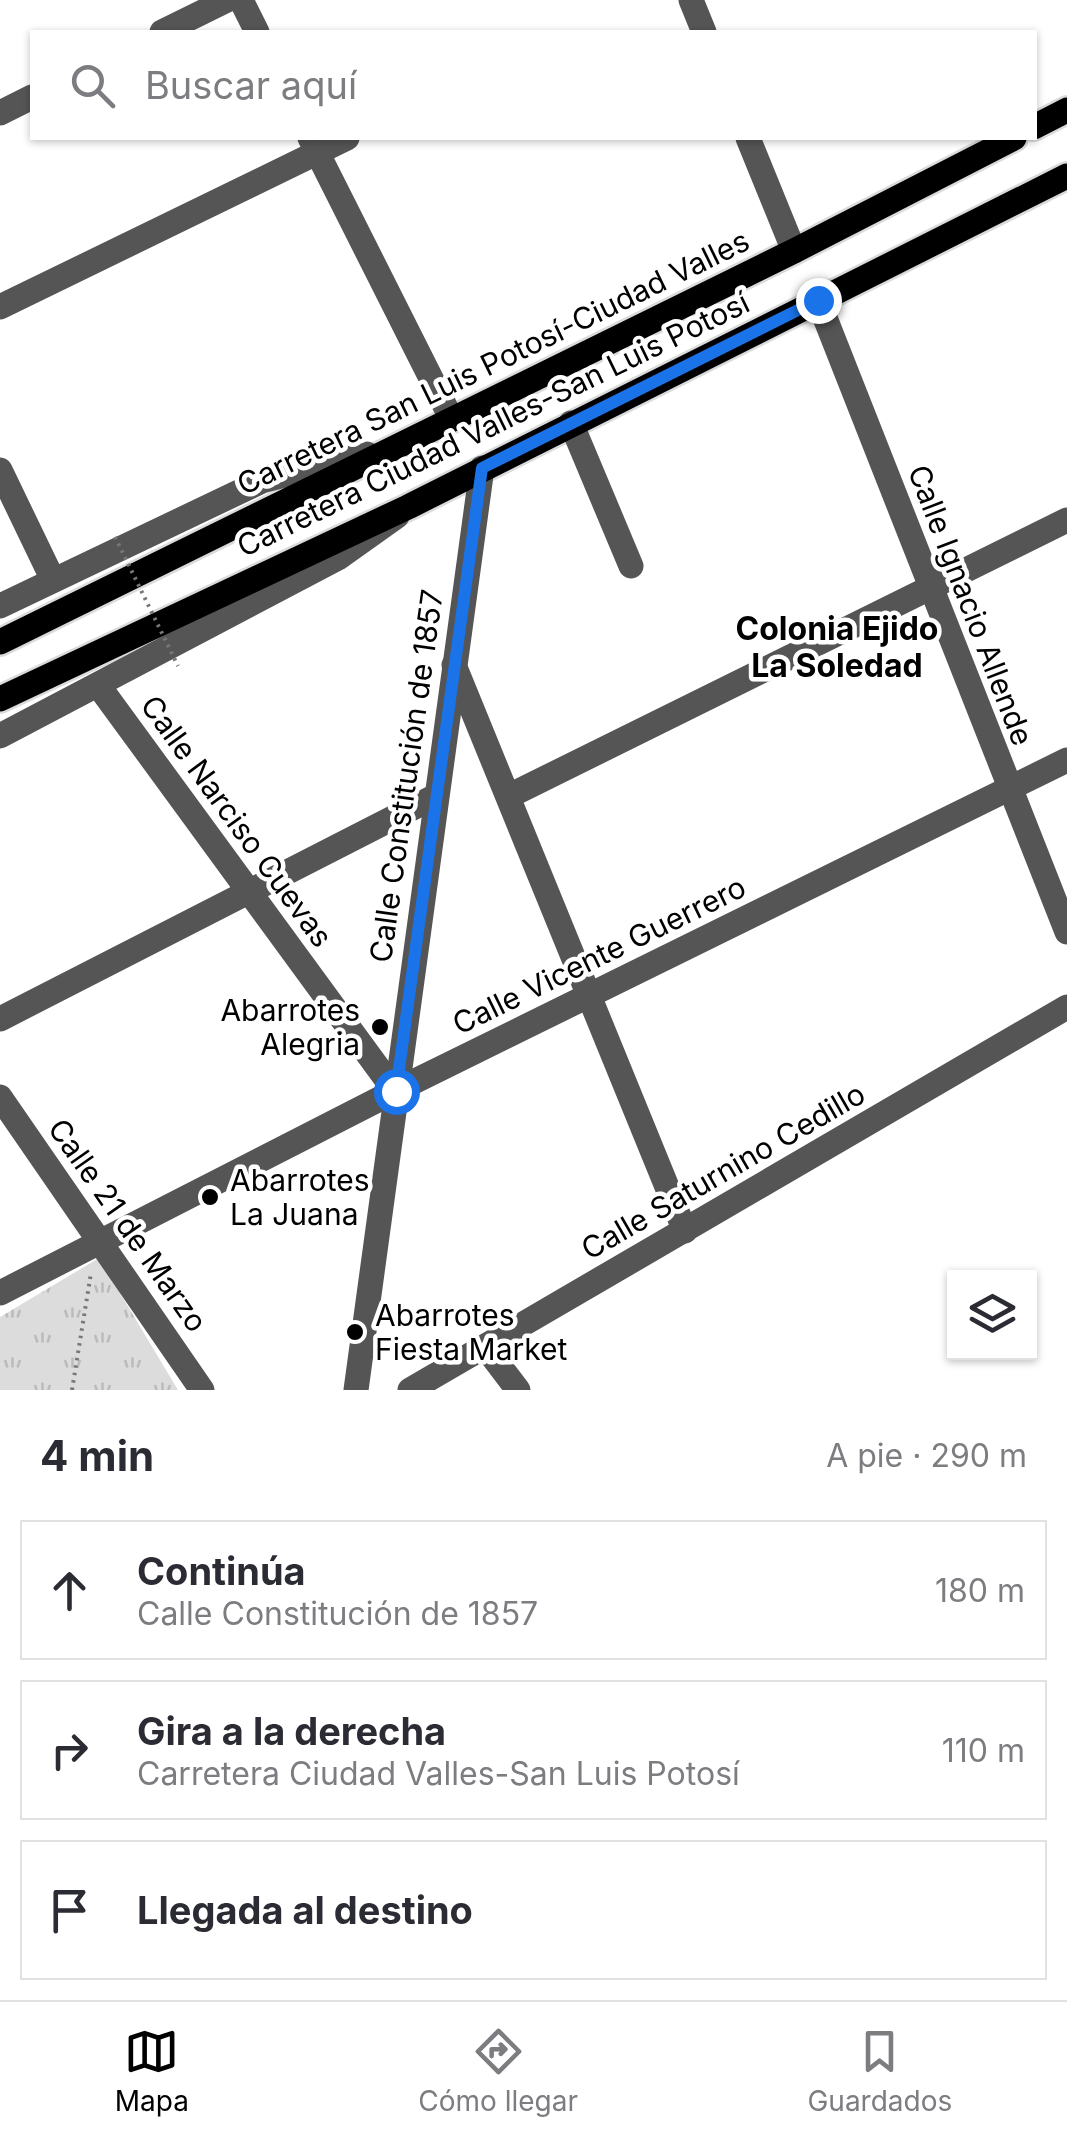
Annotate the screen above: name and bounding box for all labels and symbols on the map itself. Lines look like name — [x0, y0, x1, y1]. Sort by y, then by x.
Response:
street label: Carretera San Luis Potosí-Ciudad Valles — [231, 222, 755, 502]
route end — [796, 278, 842, 324]
street label: Carretera Ciudad Valles-San Luis Potosí — [231, 284, 756, 564]
street label: Calle Ignacio Allende — [901, 460, 1041, 750]
street label: Calle Constitución de 1857 — [362, 587, 450, 965]
district label: Colonia Ejido La Soledad — [736, 609, 938, 685]
street label: Calle Narciso Cuevas — [134, 688, 340, 954]
street label: Calle Vicente Guerrero — [447, 868, 751, 1042]
place label: Abarrotes Alegria — [220, 992, 360, 1062]
marker: Abarrotes Alegria — [369, 1016, 391, 1038]
route start — [374, 1069, 420, 1115]
street label: Calle Saturnino Cedillo — [575, 1075, 871, 1267]
street label: Calle 21 de Marzo — [41, 1112, 215, 1338]
place label: Abarrotes La Juana — [230, 1162, 370, 1232]
marker: Abarrotes La Juana — [199, 1186, 221, 1208]
place label: Abarrotes Fiesta Market — [375, 1297, 568, 1367]
marker: Abarrotes Fiesta Market — [344, 1321, 366, 1343]

